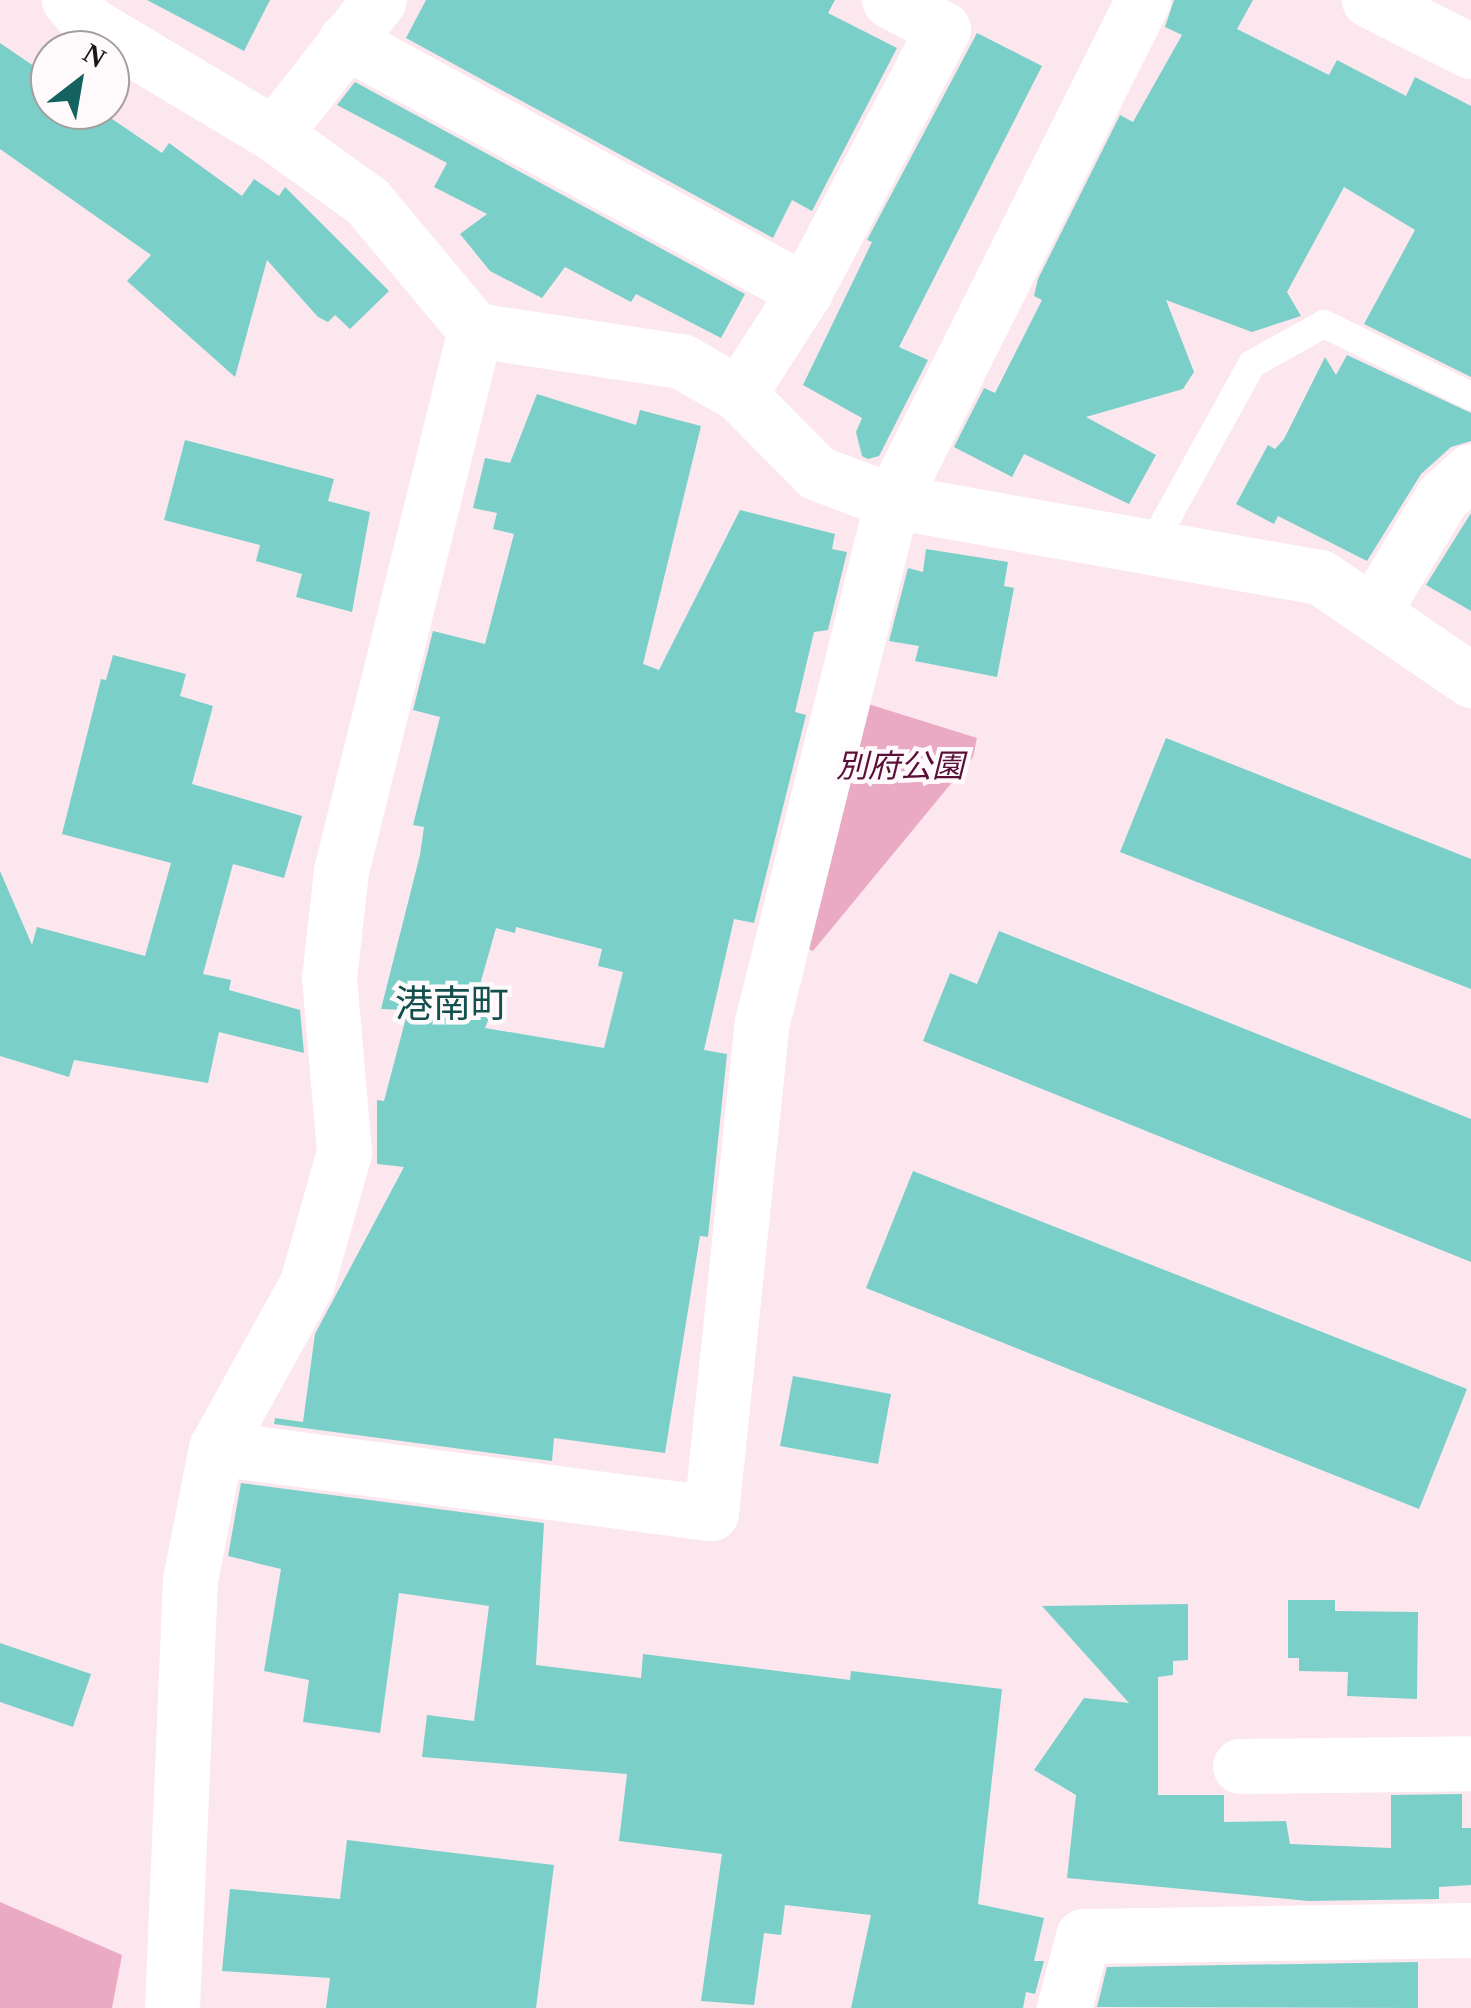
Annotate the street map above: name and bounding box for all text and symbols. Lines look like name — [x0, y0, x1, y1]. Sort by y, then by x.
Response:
north arrow — [30, 30, 130, 130]
text: N — [78, 37, 111, 74]
park label: 別府公園 — [836, 747, 964, 785]
district label: 港南町 — [395, 982, 509, 1028]

